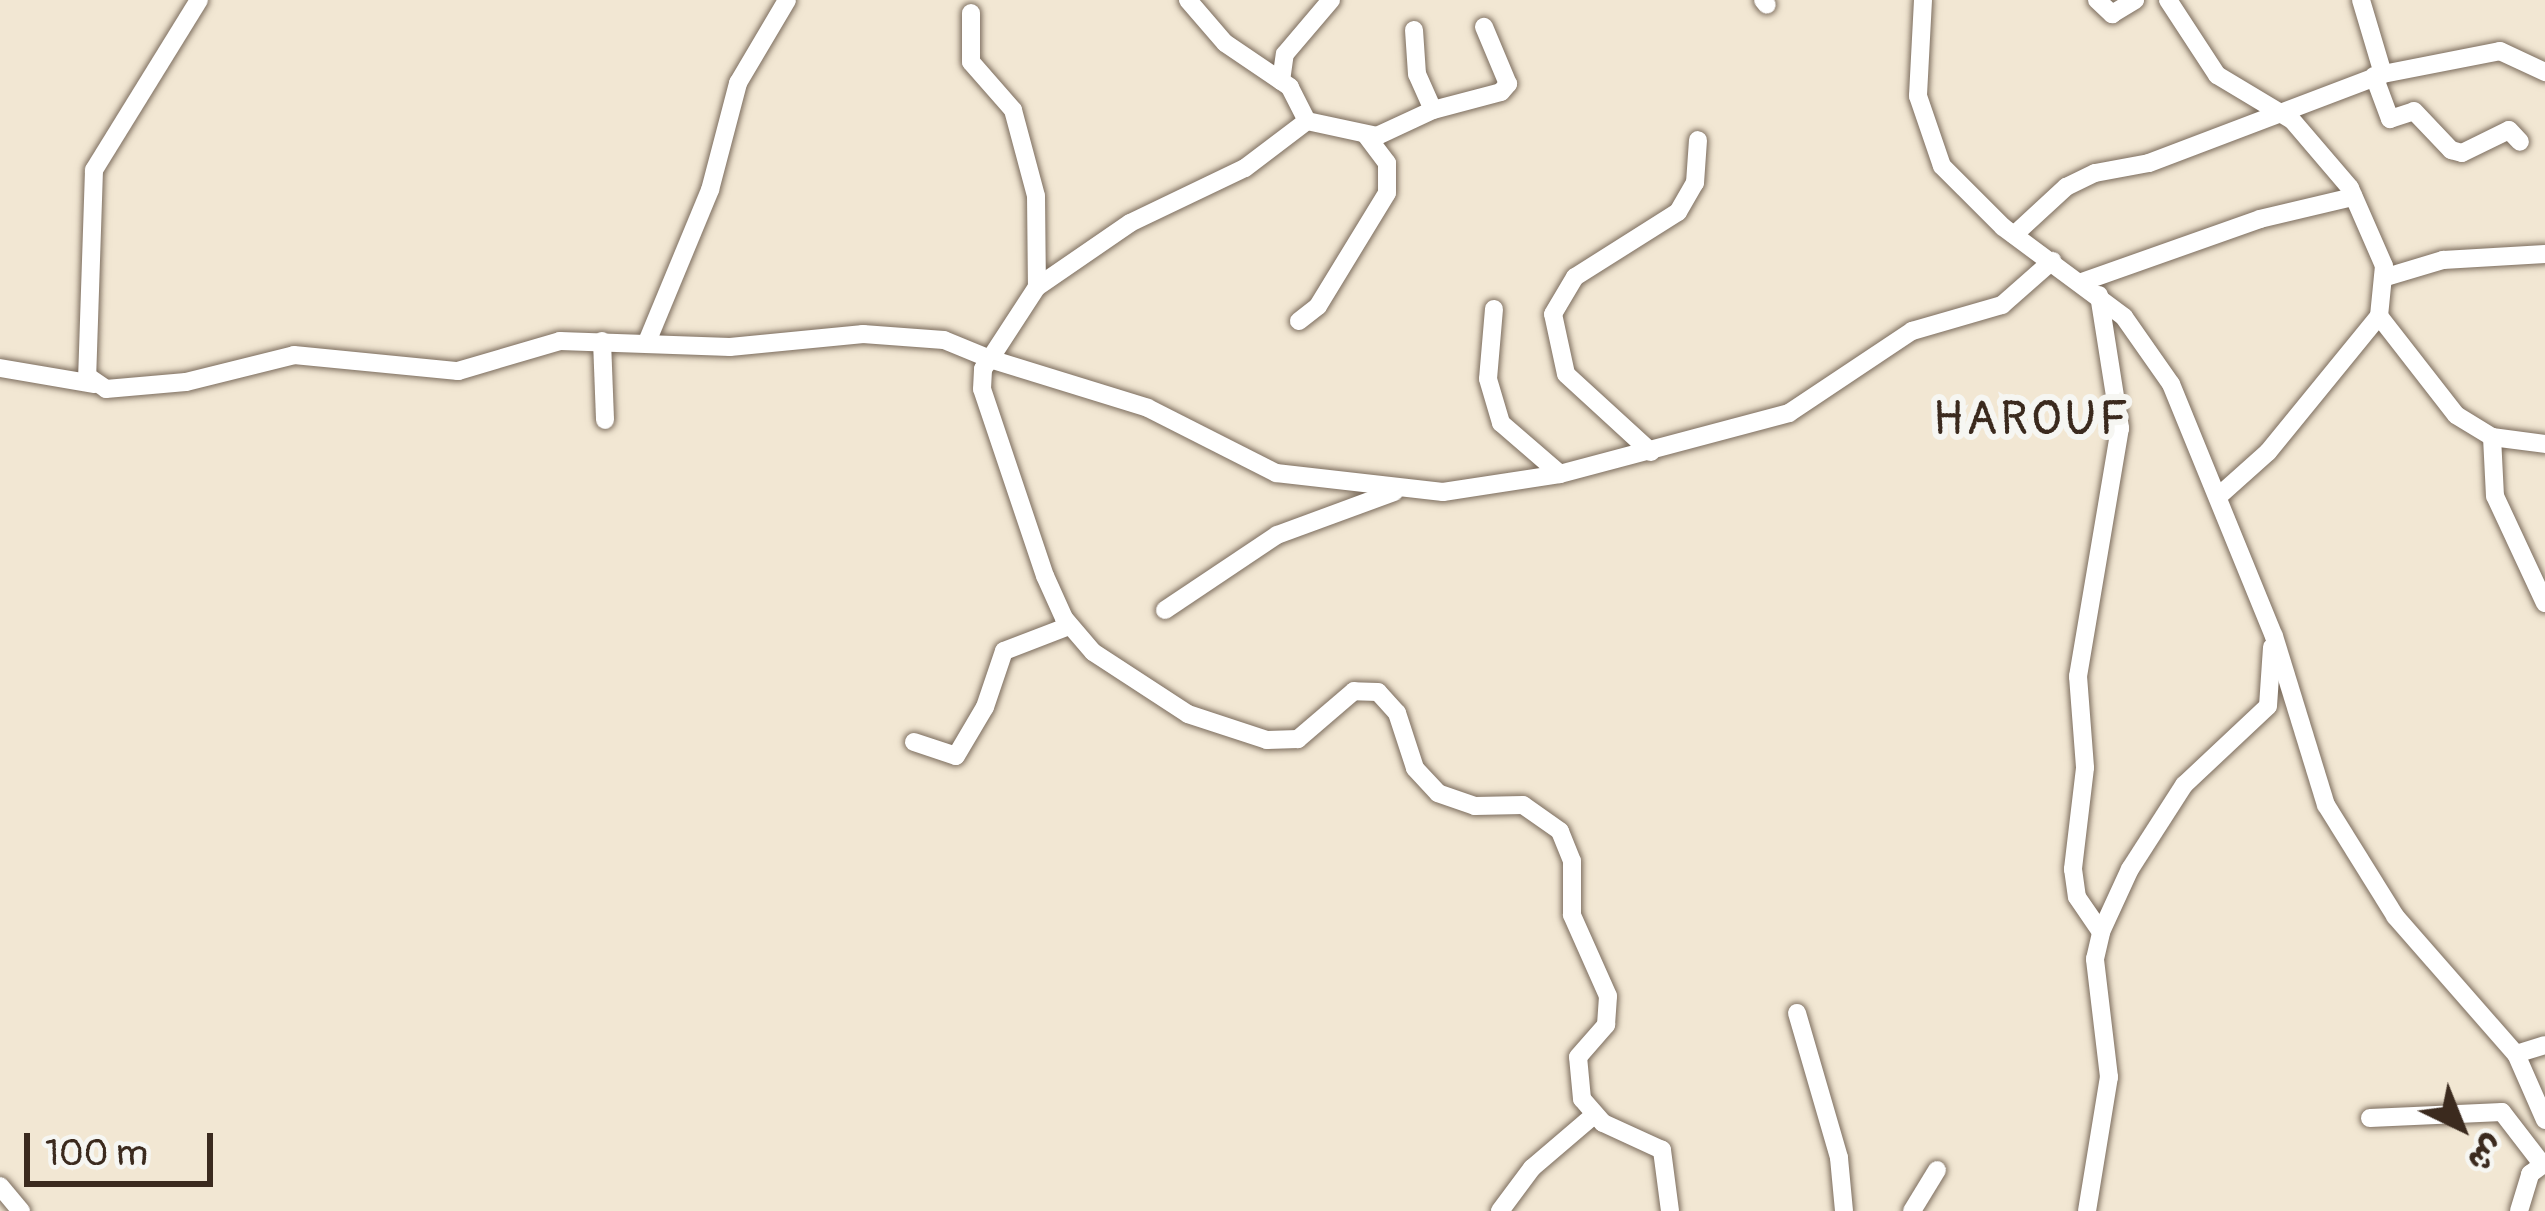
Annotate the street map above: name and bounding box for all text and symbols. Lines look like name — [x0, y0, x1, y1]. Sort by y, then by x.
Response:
district label: HAROUF — [1933, 391, 2131, 449]
north arrow — [2401, 1067, 2521, 1187]
scale bar — [30, 1109, 219, 1183]
text: ش — [2459, 1126, 2513, 1181]
text: 100 m — [45, 1131, 148, 1176]

